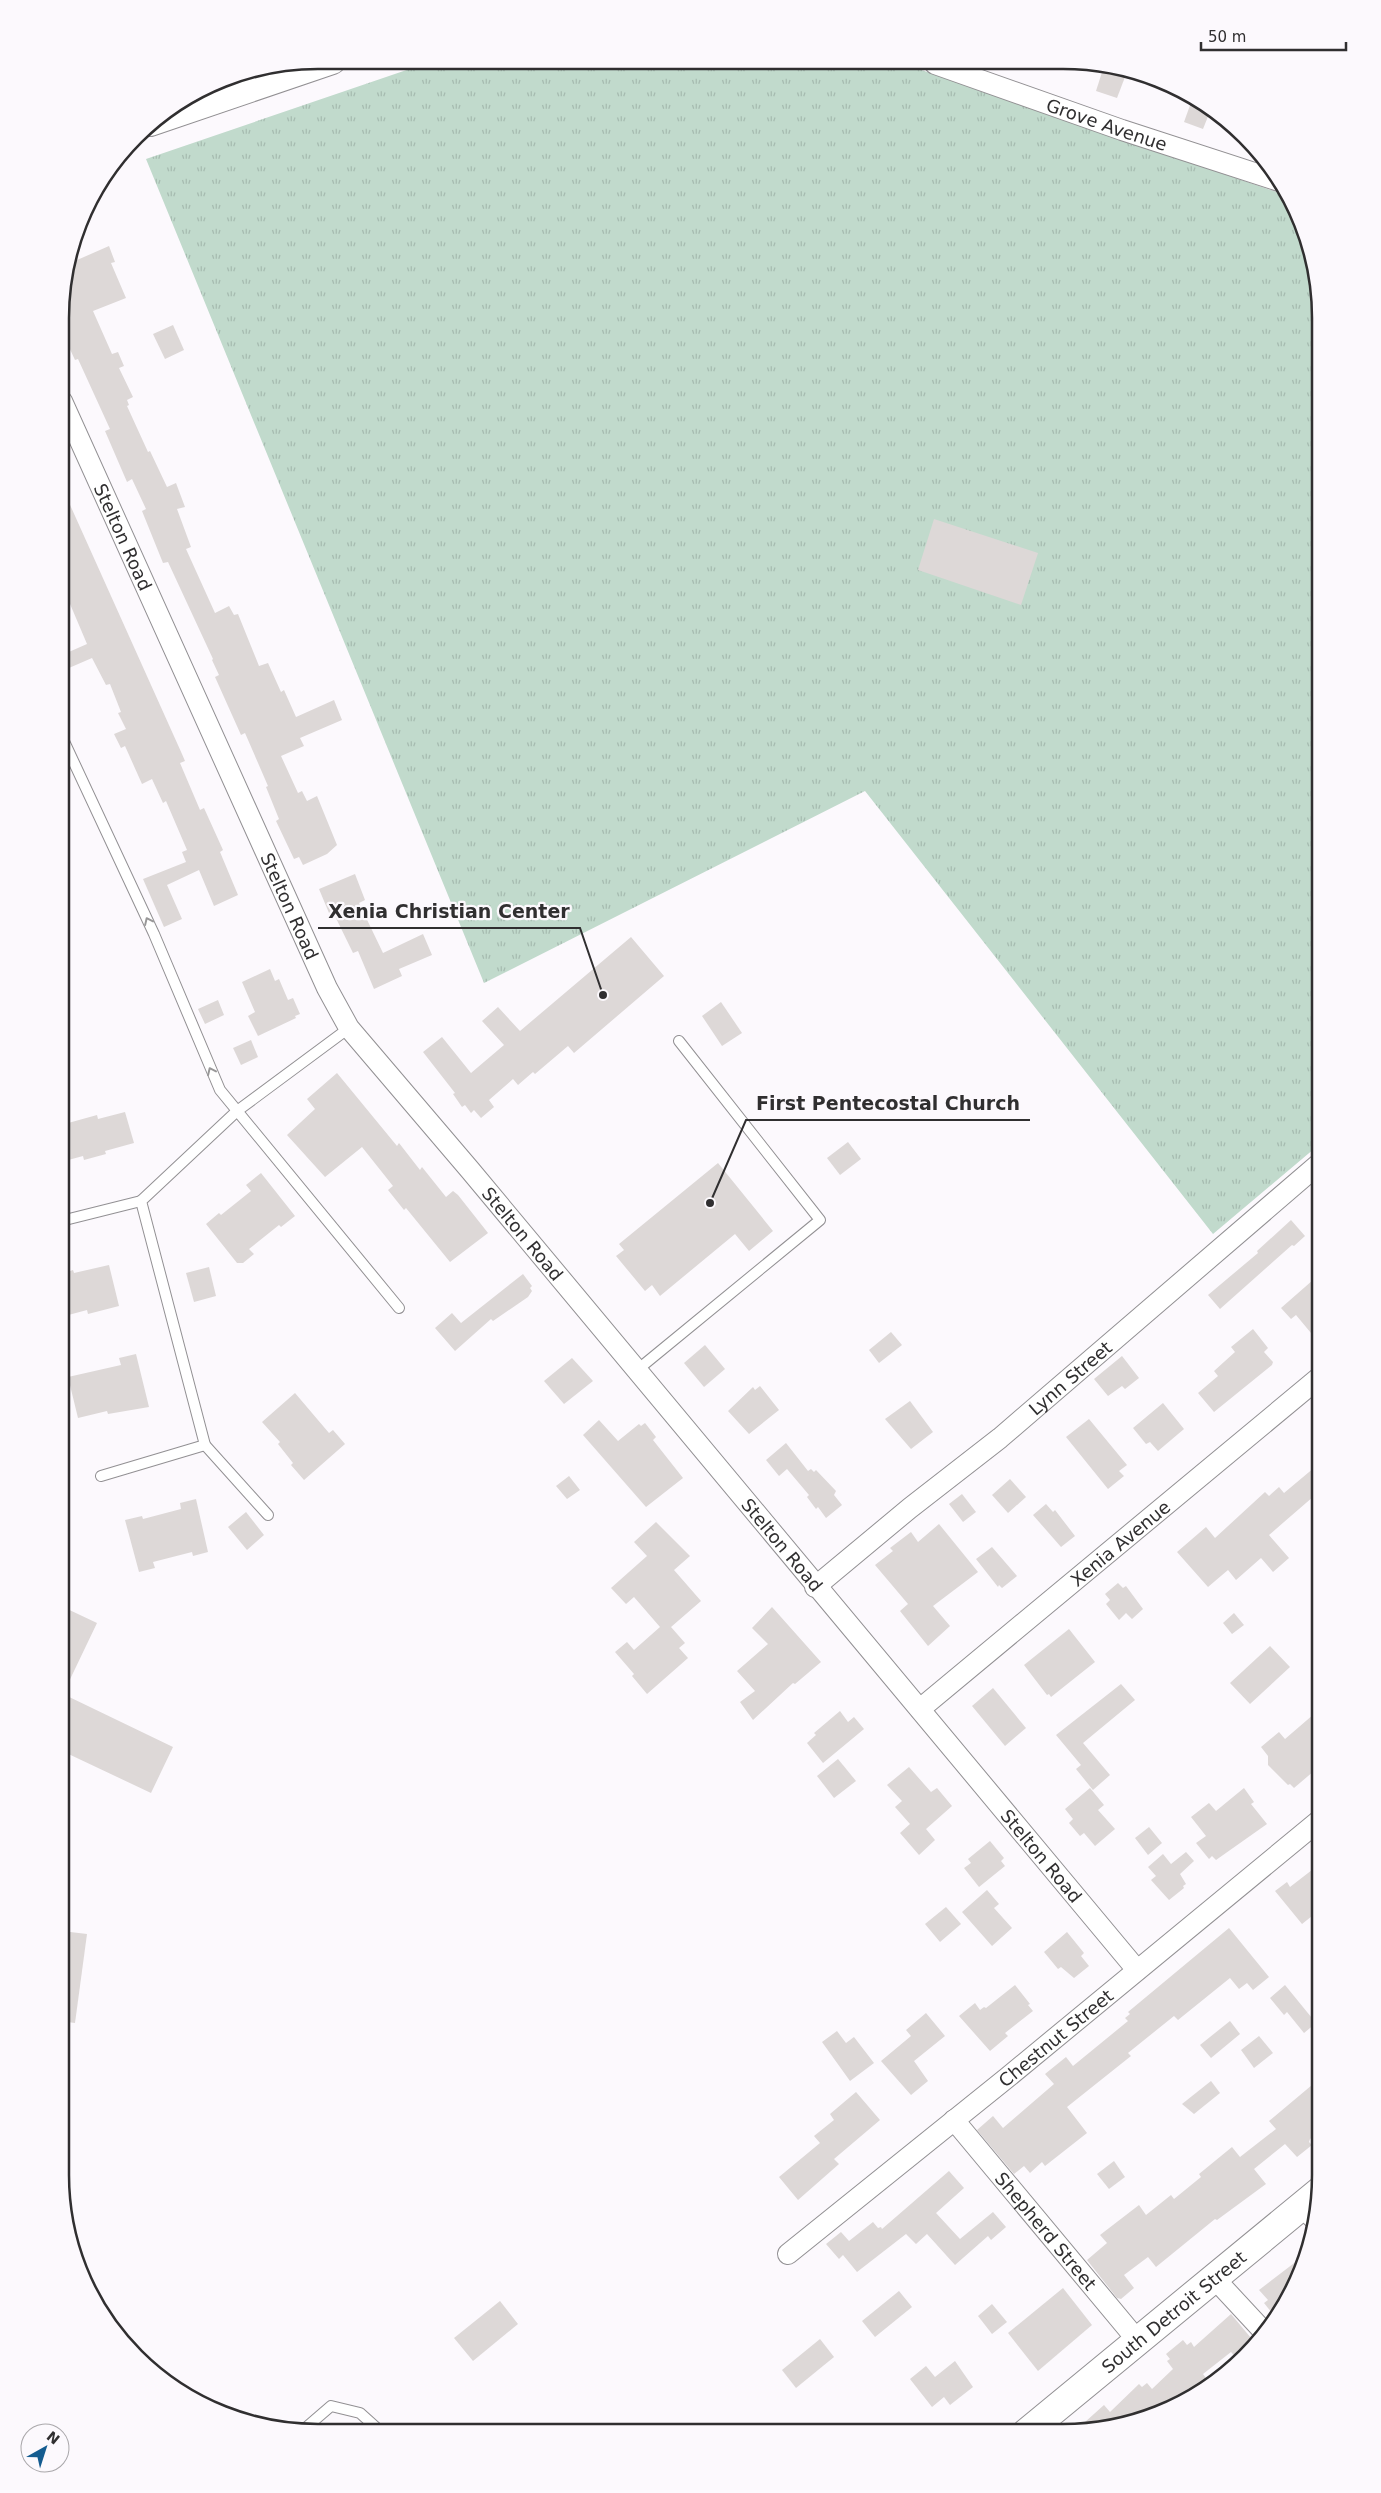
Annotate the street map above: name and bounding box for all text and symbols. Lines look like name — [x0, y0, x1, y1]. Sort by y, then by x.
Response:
scale bar — [1201, 20, 1346, 52]
text: 50 m — [1208, 28, 1246, 46]
street label: Grove Avenue — [1044, 94, 1170, 154]
street label: Stelton Road — [90, 480, 157, 594]
street label: Stelton Road — [257, 849, 323, 963]
callout: Xenia Christian Center — [318, 894, 580, 928]
text: Xenia Christian Center — [328, 900, 570, 922]
one-way arrow — [144, 917, 154, 926]
one-way arrow — [207, 1067, 217, 1076]
callout: First Pentecostal Church — [746, 1086, 1030, 1120]
text: First Pentecostal Church — [756, 1092, 1020, 1114]
street label: Stelton Road — [478, 1183, 568, 1284]
street label: Lynn Street — [1024, 1336, 1116, 1419]
street label: Stelton Road — [737, 1494, 827, 1596]
street label: Xenia Avenue — [1066, 1496, 1174, 1590]
street label: Stelton Road — [997, 1805, 1087, 1907]
street label: Chestnut Street — [994, 1985, 1117, 2091]
street label: Shepherd Street — [991, 2168, 1101, 2294]
street label: South Detroit Street — [1097, 2246, 1250, 2377]
north arrow — [20, 2423, 70, 2473]
text: N — [44, 2428, 63, 2448]

